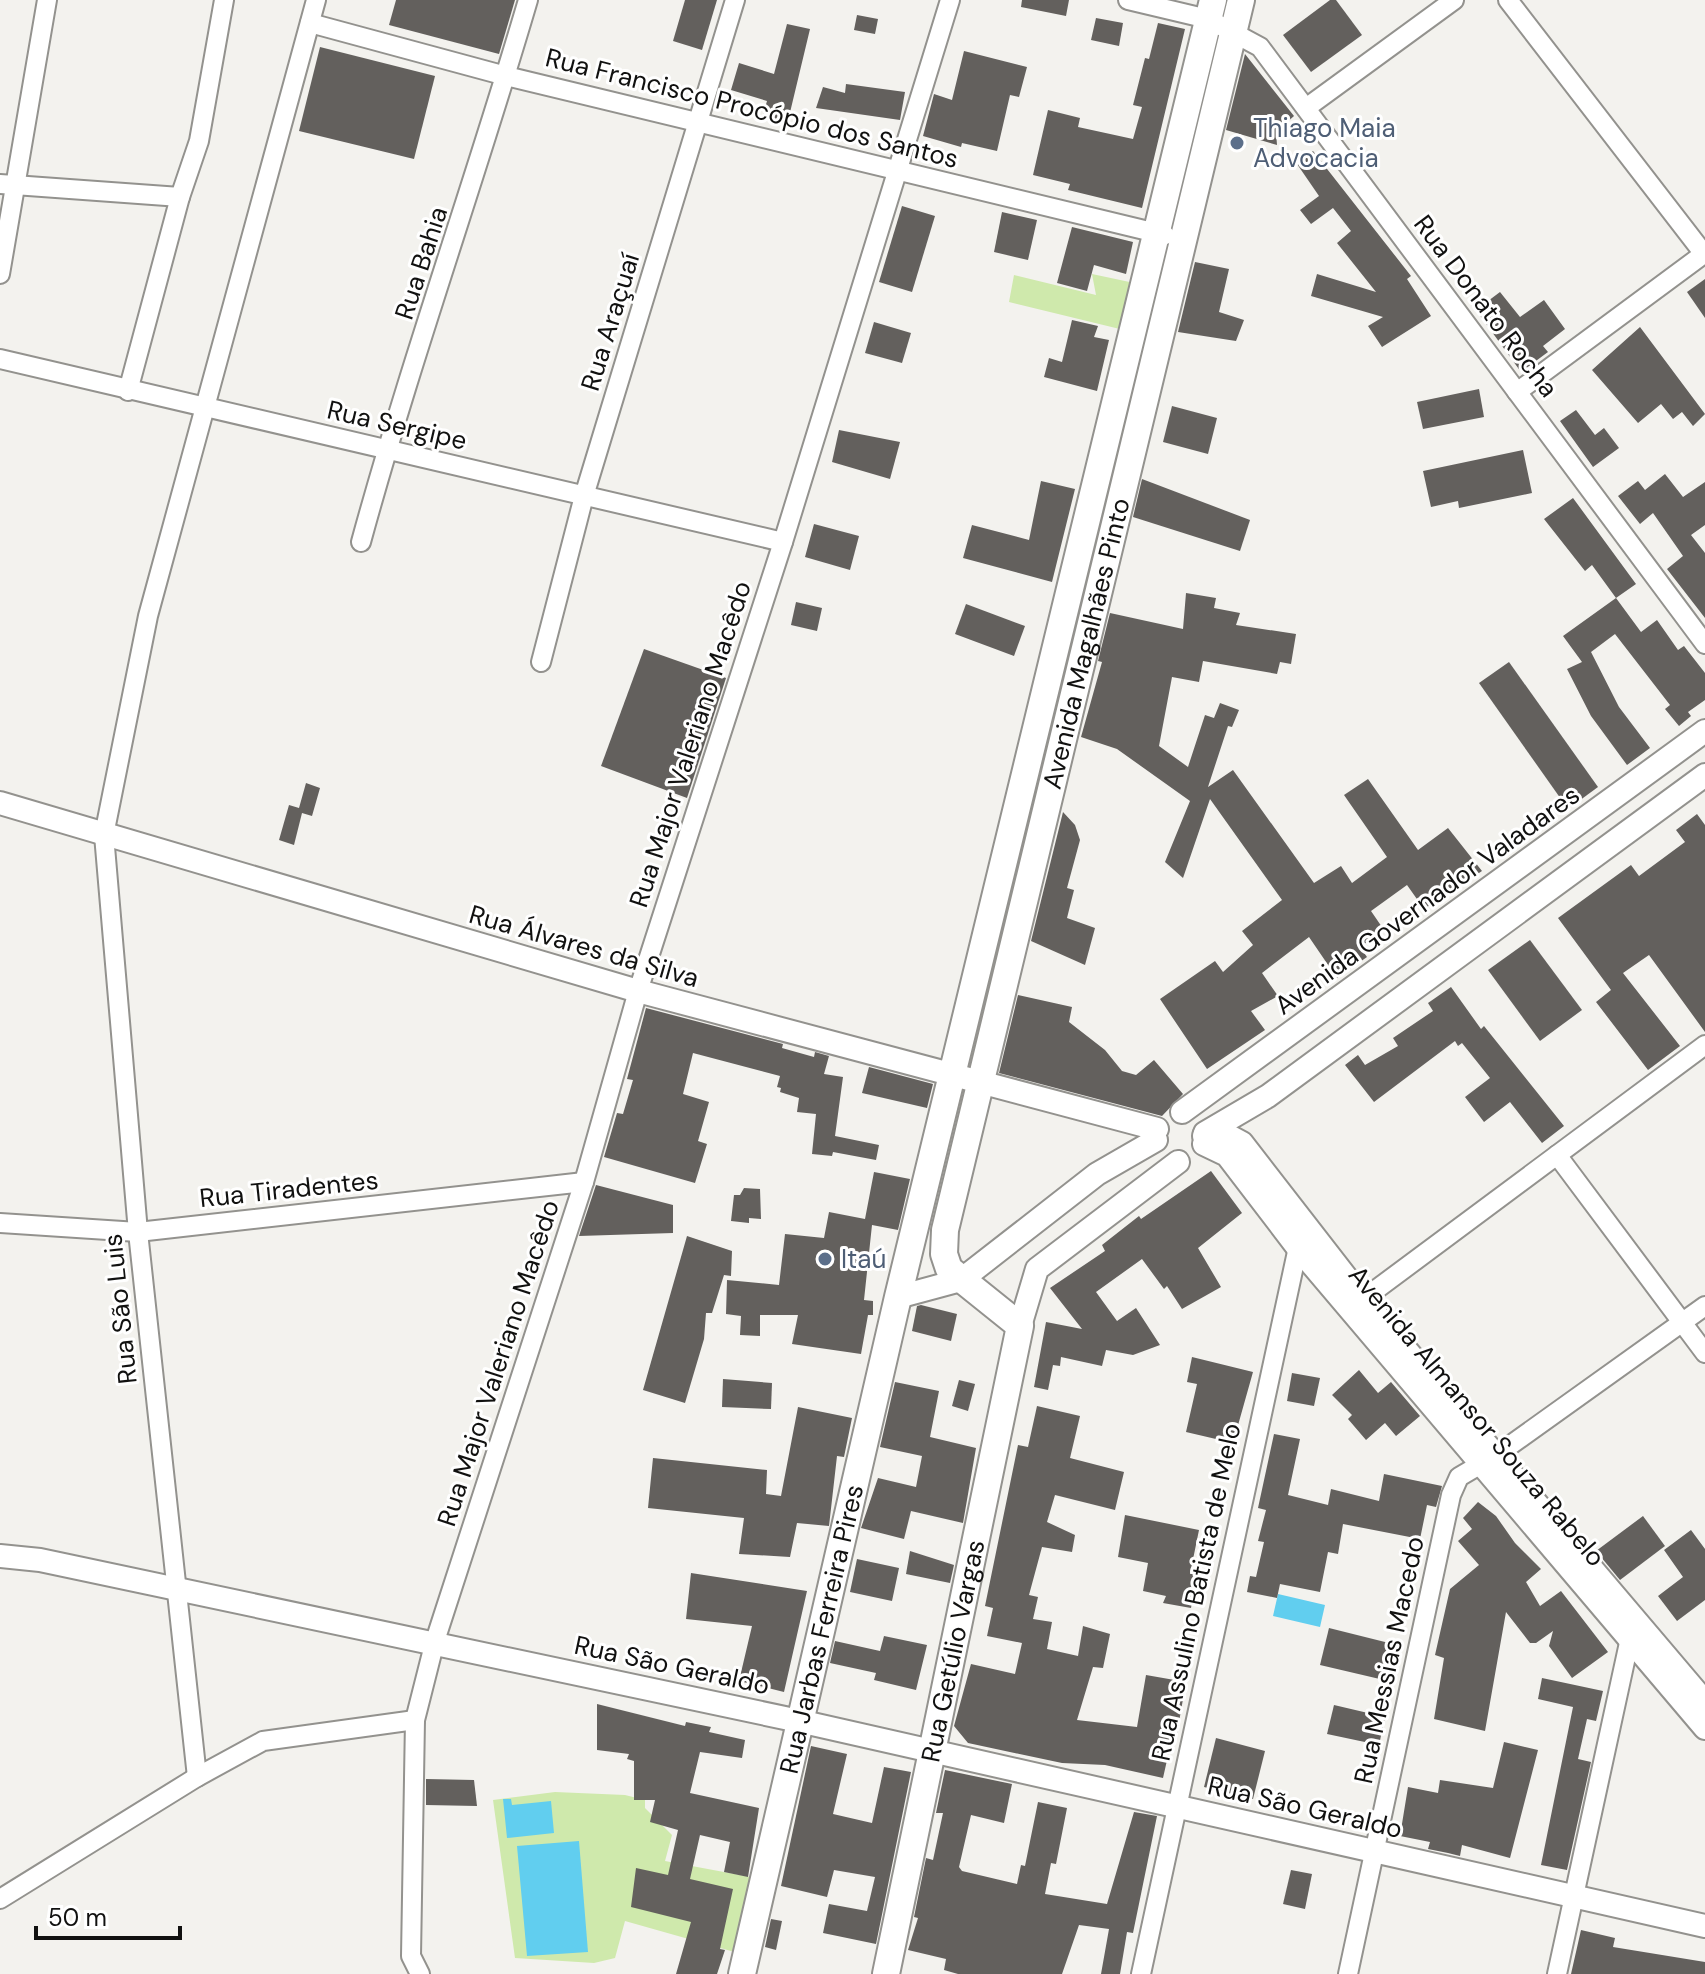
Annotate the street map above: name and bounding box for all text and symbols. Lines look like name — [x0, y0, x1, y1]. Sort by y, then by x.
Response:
street label: Rua Francisco Procópio dos Santos — [542, 40, 962, 176]
place label: Thiago Maia Advocacia — [1253, 111, 1396, 175]
marker: Thiago Maia Advocacia — [1228, 134, 1246, 152]
street label: Rua Bahia — [387, 202, 455, 324]
street label: Rua Donato Rocha — [1406, 208, 1566, 404]
street label: Rua Araçuaí — [573, 249, 647, 395]
street label: Rua Sergipe — [324, 392, 470, 458]
street label: Avenida Magalhães Pinto — [1035, 494, 1138, 792]
street label: Rua Major Valeriano Macêdo — [621, 577, 759, 911]
street label: Avenida Governador Valadares — [1268, 778, 1586, 1022]
street label: Rua Álvares da Silva — [465, 897, 703, 995]
street label: Rua Tiradentes — [198, 1163, 380, 1215]
street label: Rua Major Valeriano Macêdo — [429, 1196, 567, 1530]
street label: Rua São Luis — [95, 1232, 145, 1386]
place label: Itaú — [841, 1242, 886, 1276]
marker: Itaú — [816, 1250, 834, 1268]
street label: Avenida Almansor Souza Rabelo — [1341, 1259, 1613, 1573]
street label: Rua Assulino Batista de Melo — [1144, 1420, 1248, 1764]
street label: Rua Jarbas Ferreira Pires — [772, 1481, 871, 1777]
street label: Rua Messias Macedo — [1346, 1533, 1432, 1787]
street label: Rua Getúlio Vargas — [913, 1537, 992, 1765]
street label: Rua São Geraldo — [571, 1628, 773, 1702]
street label: Rua São Geraldo — [1204, 1768, 1406, 1846]
scale bar — [36, 1890, 180, 1940]
text: 50 m — [48, 1902, 107, 1933]

